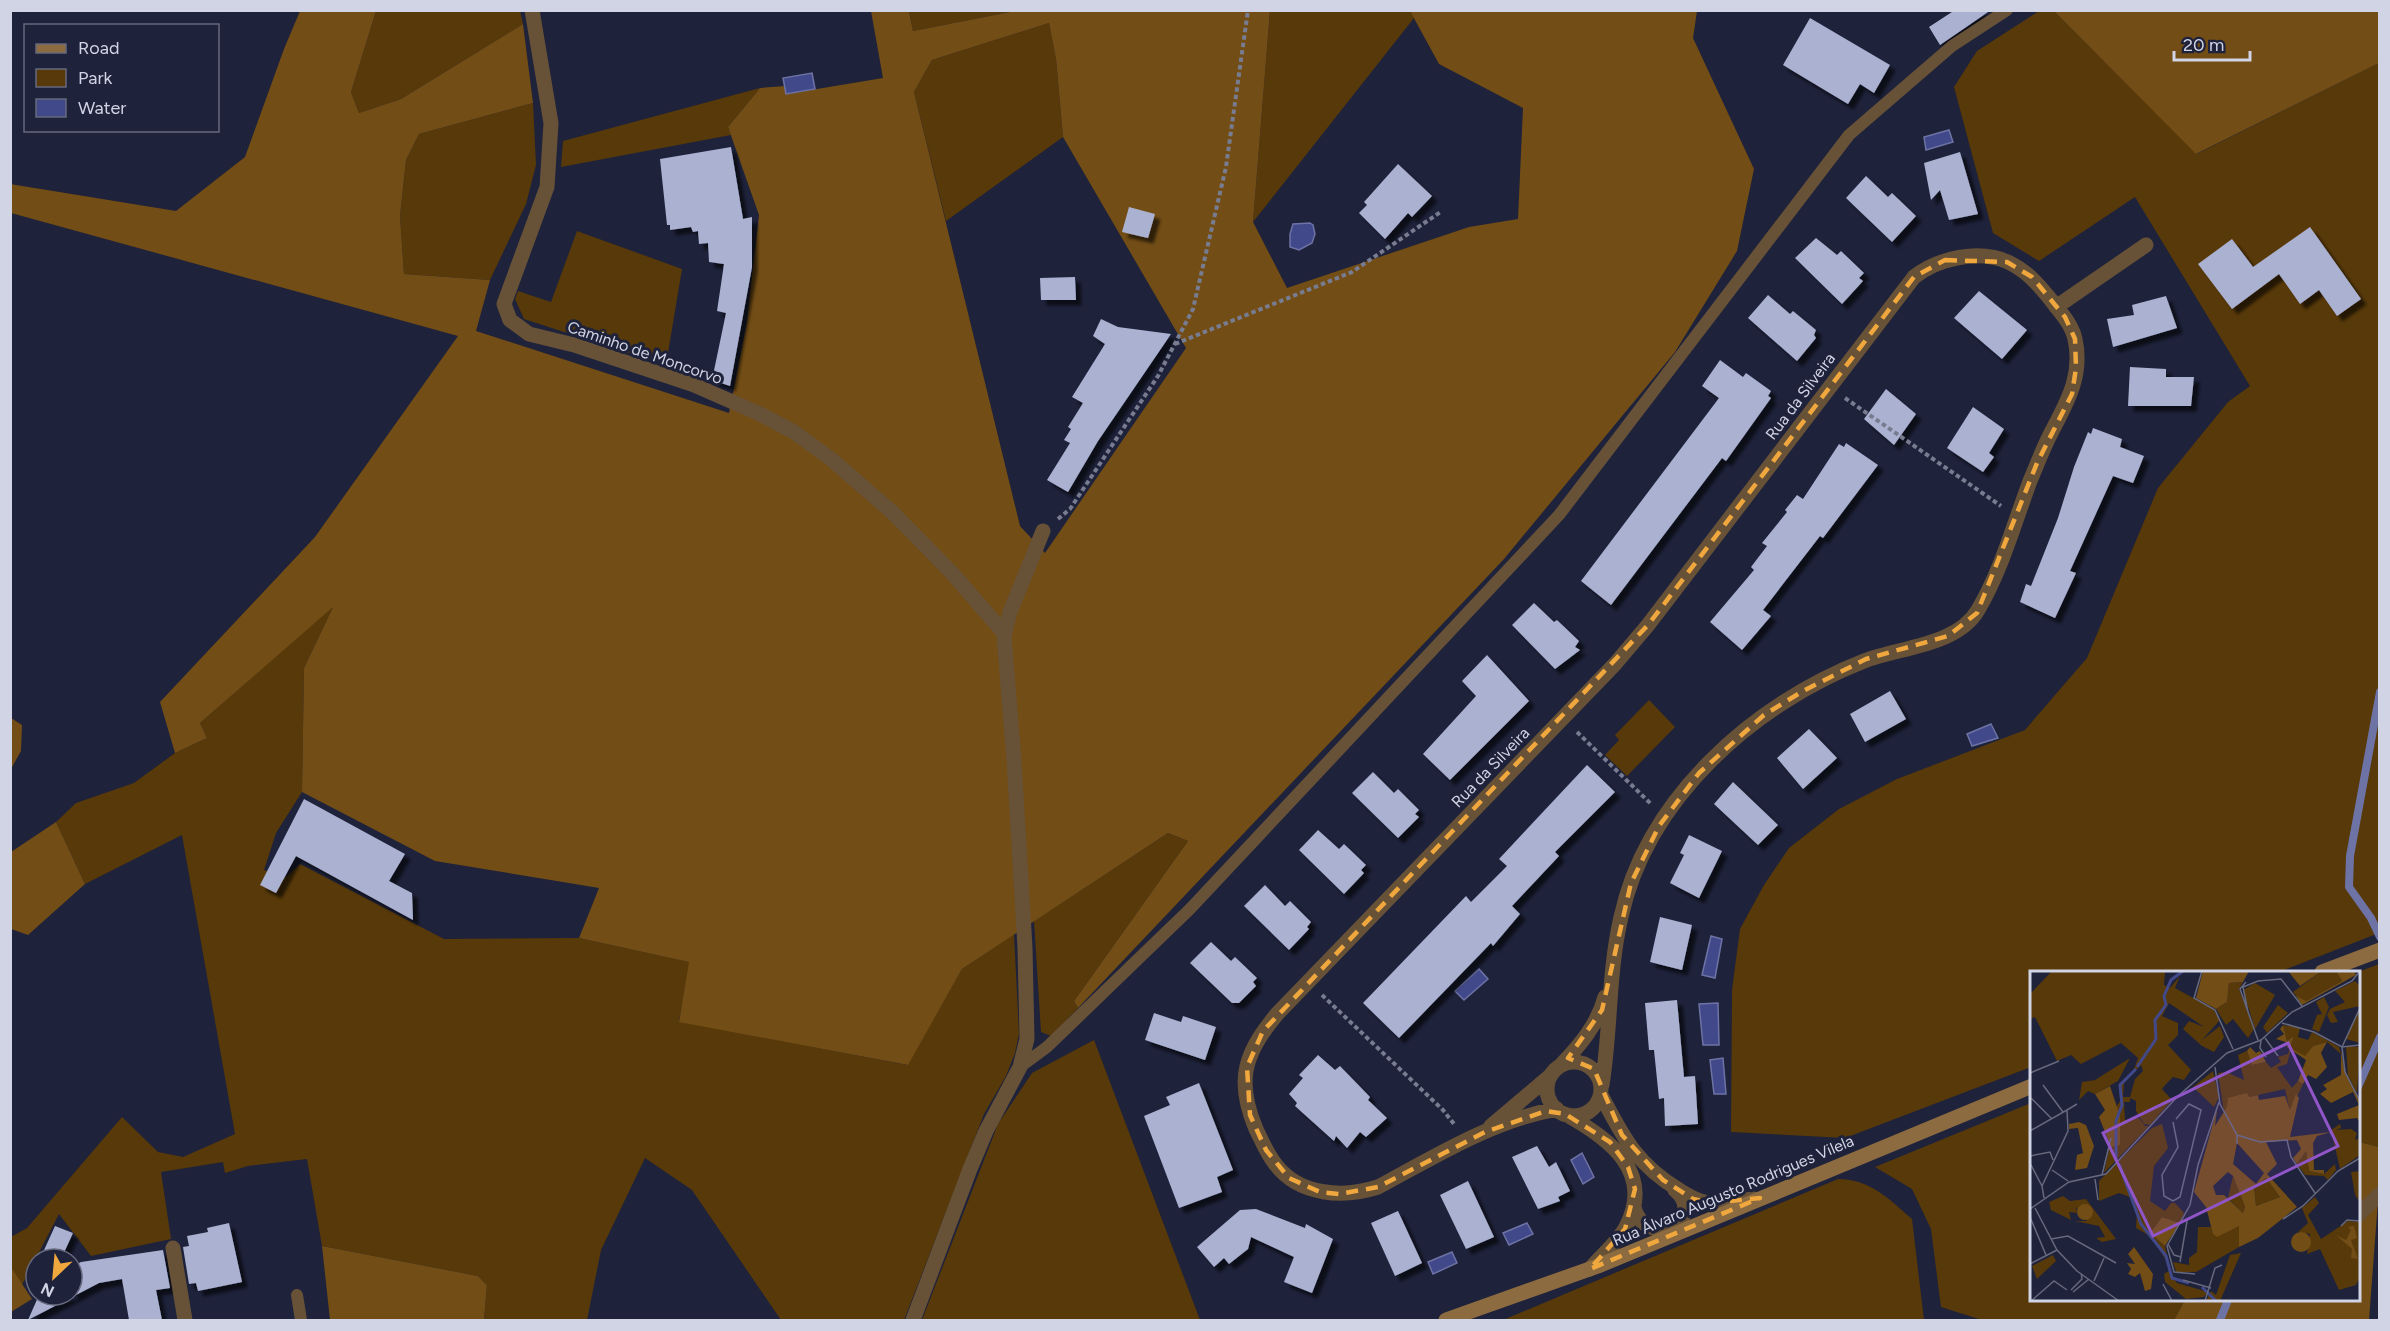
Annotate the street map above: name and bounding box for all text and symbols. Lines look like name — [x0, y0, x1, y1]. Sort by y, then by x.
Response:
legend — [24, 24, 219, 132]
scale bar — [2174, 24, 2250, 62]
text: 20 m — [2183, 34, 2224, 56]
text: Road — [78, 37, 119, 59]
text: Park — [78, 67, 113, 89]
text: Water — [78, 97, 126, 119]
street label: Caminho de Moncorvo — [565, 317, 725, 388]
street label: Rua da Silveira — [1762, 349, 1839, 443]
street label: Rua da Silveira — [1447, 723, 1533, 811]
inset map — [2030, 971, 2360, 1301]
street label: Rua Álvaro Augusto Rodrigues Vilela — [1610, 1131, 1857, 1250]
north arrow — [24, 1247, 84, 1307]
text: N — [38, 1279, 57, 1301]

